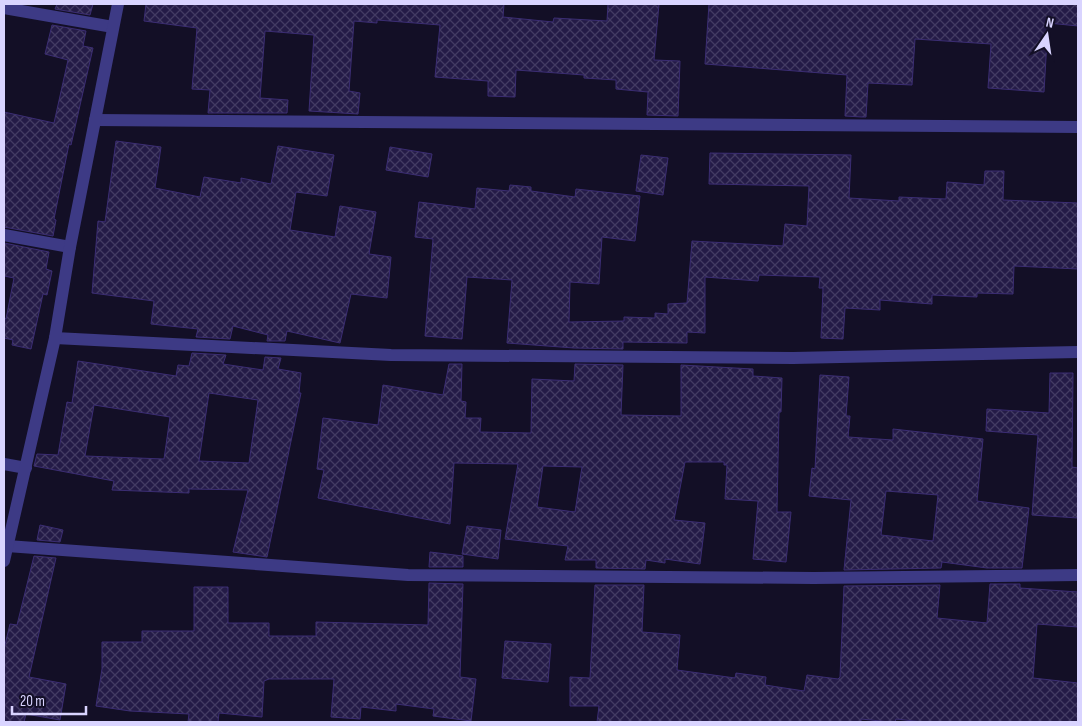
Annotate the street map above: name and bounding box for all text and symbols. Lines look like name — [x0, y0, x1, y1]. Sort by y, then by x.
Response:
north arrow — [1022, 10, 1072, 60]
text: N — [1044, 14, 1055, 32]
scale bar — [12, 684, 86, 716]
text: 20 m — [20, 692, 45, 711]

